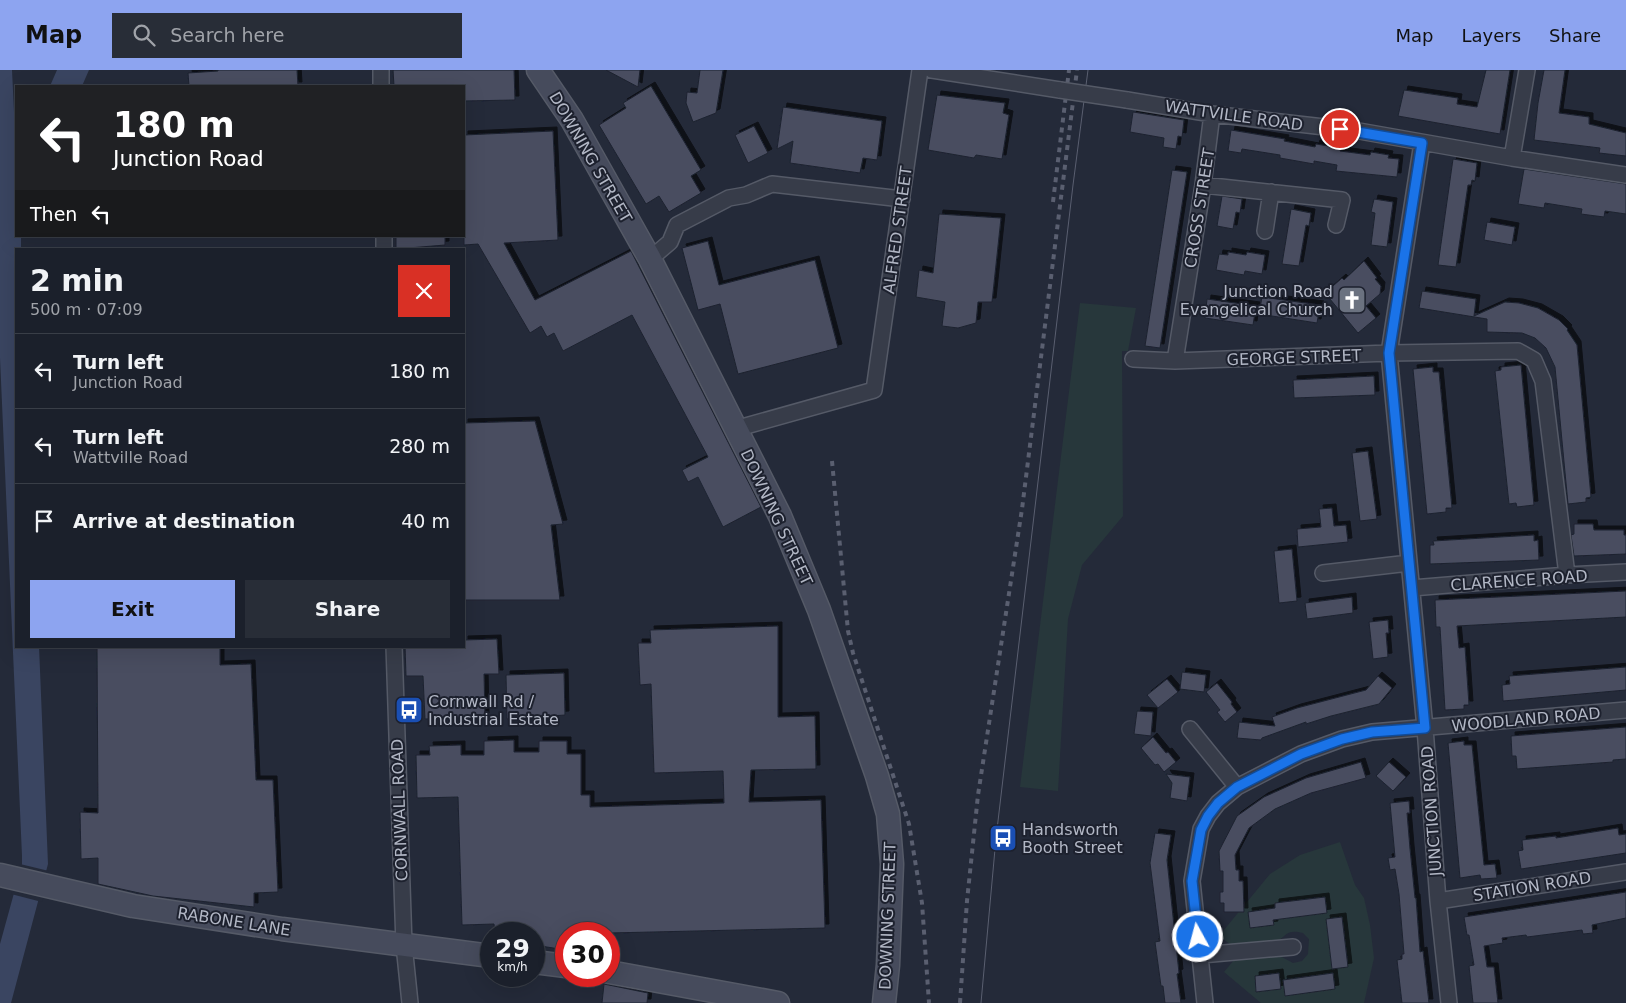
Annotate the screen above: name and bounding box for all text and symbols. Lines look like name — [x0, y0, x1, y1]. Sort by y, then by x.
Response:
search box — [112, 13, 462, 58]
text: Map — [25, 21, 82, 49]
icon: search — [130, 21, 158, 49]
text: Search here — [170, 24, 284, 46]
text: Map — [1395, 25, 1433, 46]
text: Layers — [1461, 25, 1521, 46]
text: Share — [1549, 25, 1601, 46]
street label: DOWNING STREET — [545, 88, 636, 226]
street label: WATTVILLE ROAD — [1164, 96, 1304, 135]
icon: left — [30, 105, 95, 170]
text: 180 m — [113, 105, 235, 145]
pin — [1319, 108, 1361, 150]
icon: arrive — [1326, 115, 1354, 143]
text: Junction Road — [113, 146, 264, 171]
street label: CROSS STREET — [1181, 146, 1218, 269]
street label: ALFRED STREET — [879, 165, 916, 295]
icon: left — [87, 200, 115, 228]
text: Then — [30, 203, 77, 225]
text: 2 min — [30, 263, 124, 298]
button: close — [398, 265, 450, 317]
place label: Junction Road Evangelical Church — [1180, 282, 1333, 319]
church icon: Junction Road Evangelical Church — [1337, 285, 1367, 315]
text: 500 m · 07:09 — [30, 300, 143, 319]
street label: GEORGE STREET — [1226, 346, 1362, 369]
text: Turn left — [73, 351, 164, 373]
icon: left — [30, 357, 58, 385]
text: 180 m — [389, 360, 450, 382]
text: Junction Road — [73, 373, 183, 392]
text: Turn left — [73, 426, 164, 448]
icon: left — [30, 432, 58, 460]
text: 280 m — [389, 435, 450, 457]
street label: DOWNING STREET — [737, 446, 817, 588]
text: Wattville Road — [73, 448, 188, 467]
icon: arrive — [30, 507, 58, 535]
text: Arrive at destination — [73, 510, 295, 532]
text: 40 m — [401, 510, 450, 532]
street label: CLARENCE ROAD — [1450, 566, 1588, 595]
button: Exit — [30, 580, 235, 638]
button: Share — [245, 580, 450, 638]
place label: Cornwall Rd / Industrial Estate — [428, 692, 559, 729]
bus stop icon: Cornwall Rd / Industrial Estate — [394, 695, 424, 725]
street label: WOODLAND ROAD — [1451, 704, 1601, 735]
street label: CORNWALL ROAD — [388, 739, 411, 881]
street label: JUNCTION ROAD — [1417, 745, 1446, 878]
place label: Handsworth Booth Street — [1022, 820, 1123, 857]
bus stop icon: Handsworth Booth Street — [988, 823, 1018, 853]
street label: DOWNING STREET — [875, 842, 900, 990]
street label: STATION ROAD — [1472, 868, 1592, 905]
street label: RABONE LANE — [176, 903, 292, 940]
position arrow — [1171, 910, 1223, 962]
speed limit sign: 30 — [555, 922, 620, 987]
text: 29 — [495, 934, 530, 963]
text: km/h — [497, 960, 528, 974]

